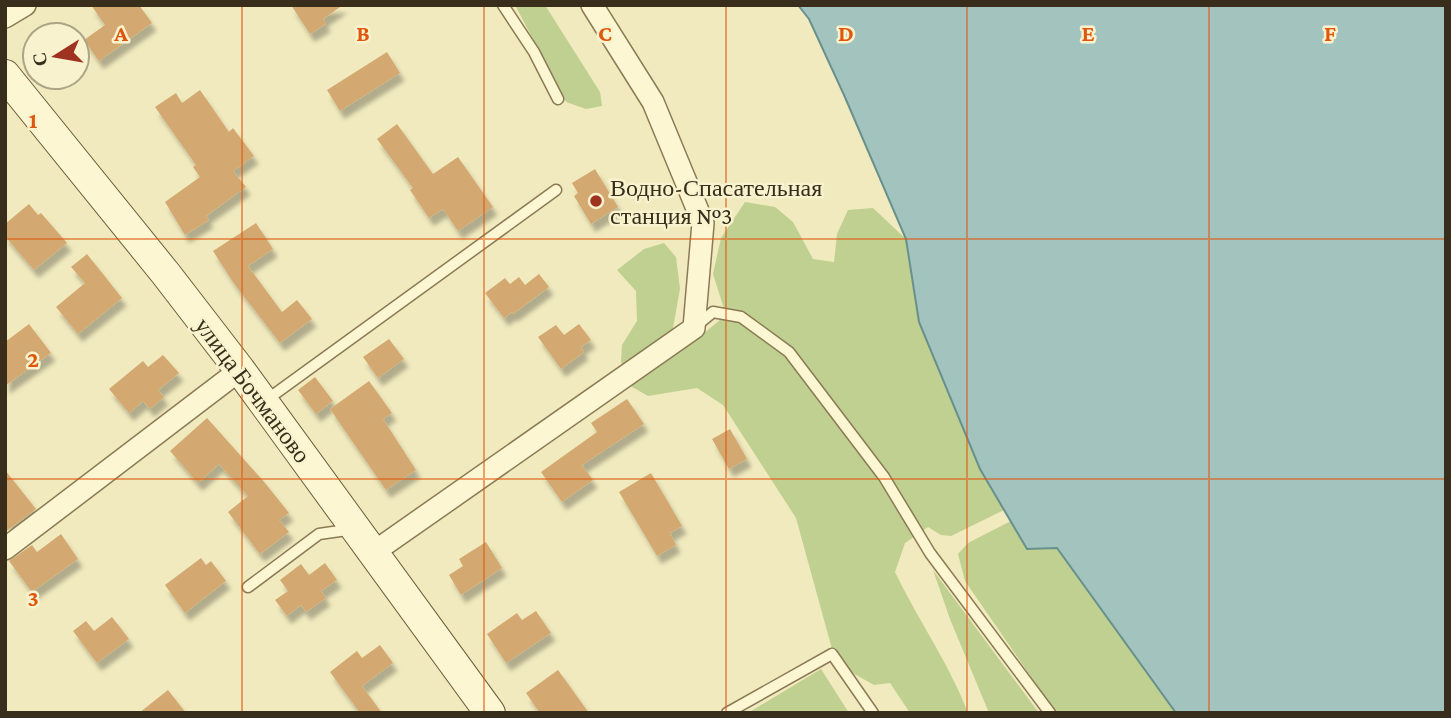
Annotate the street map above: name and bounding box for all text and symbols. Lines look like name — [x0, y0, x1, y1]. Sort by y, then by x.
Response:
text: A — [113, 20, 128, 46]
text: B — [356, 20, 370, 46]
text: C — [598, 20, 612, 46]
text: D — [838, 20, 854, 46]
text: E — [1081, 20, 1095, 46]
text: F — [1324, 20, 1336, 46]
north arrow — [21, 21, 91, 91]
text: С — [28, 50, 51, 68]
text: 1 — [29, 107, 38, 133]
place label: Водно-Спасательная станция №3 — [610, 174, 822, 229]
marker: Водно-Спасательная станция №3 — [588, 193, 604, 209]
street label: улица Бочманово — [190, 312, 316, 468]
text: 2 — [27, 346, 39, 372]
text: 3 — [27, 585, 39, 611]

